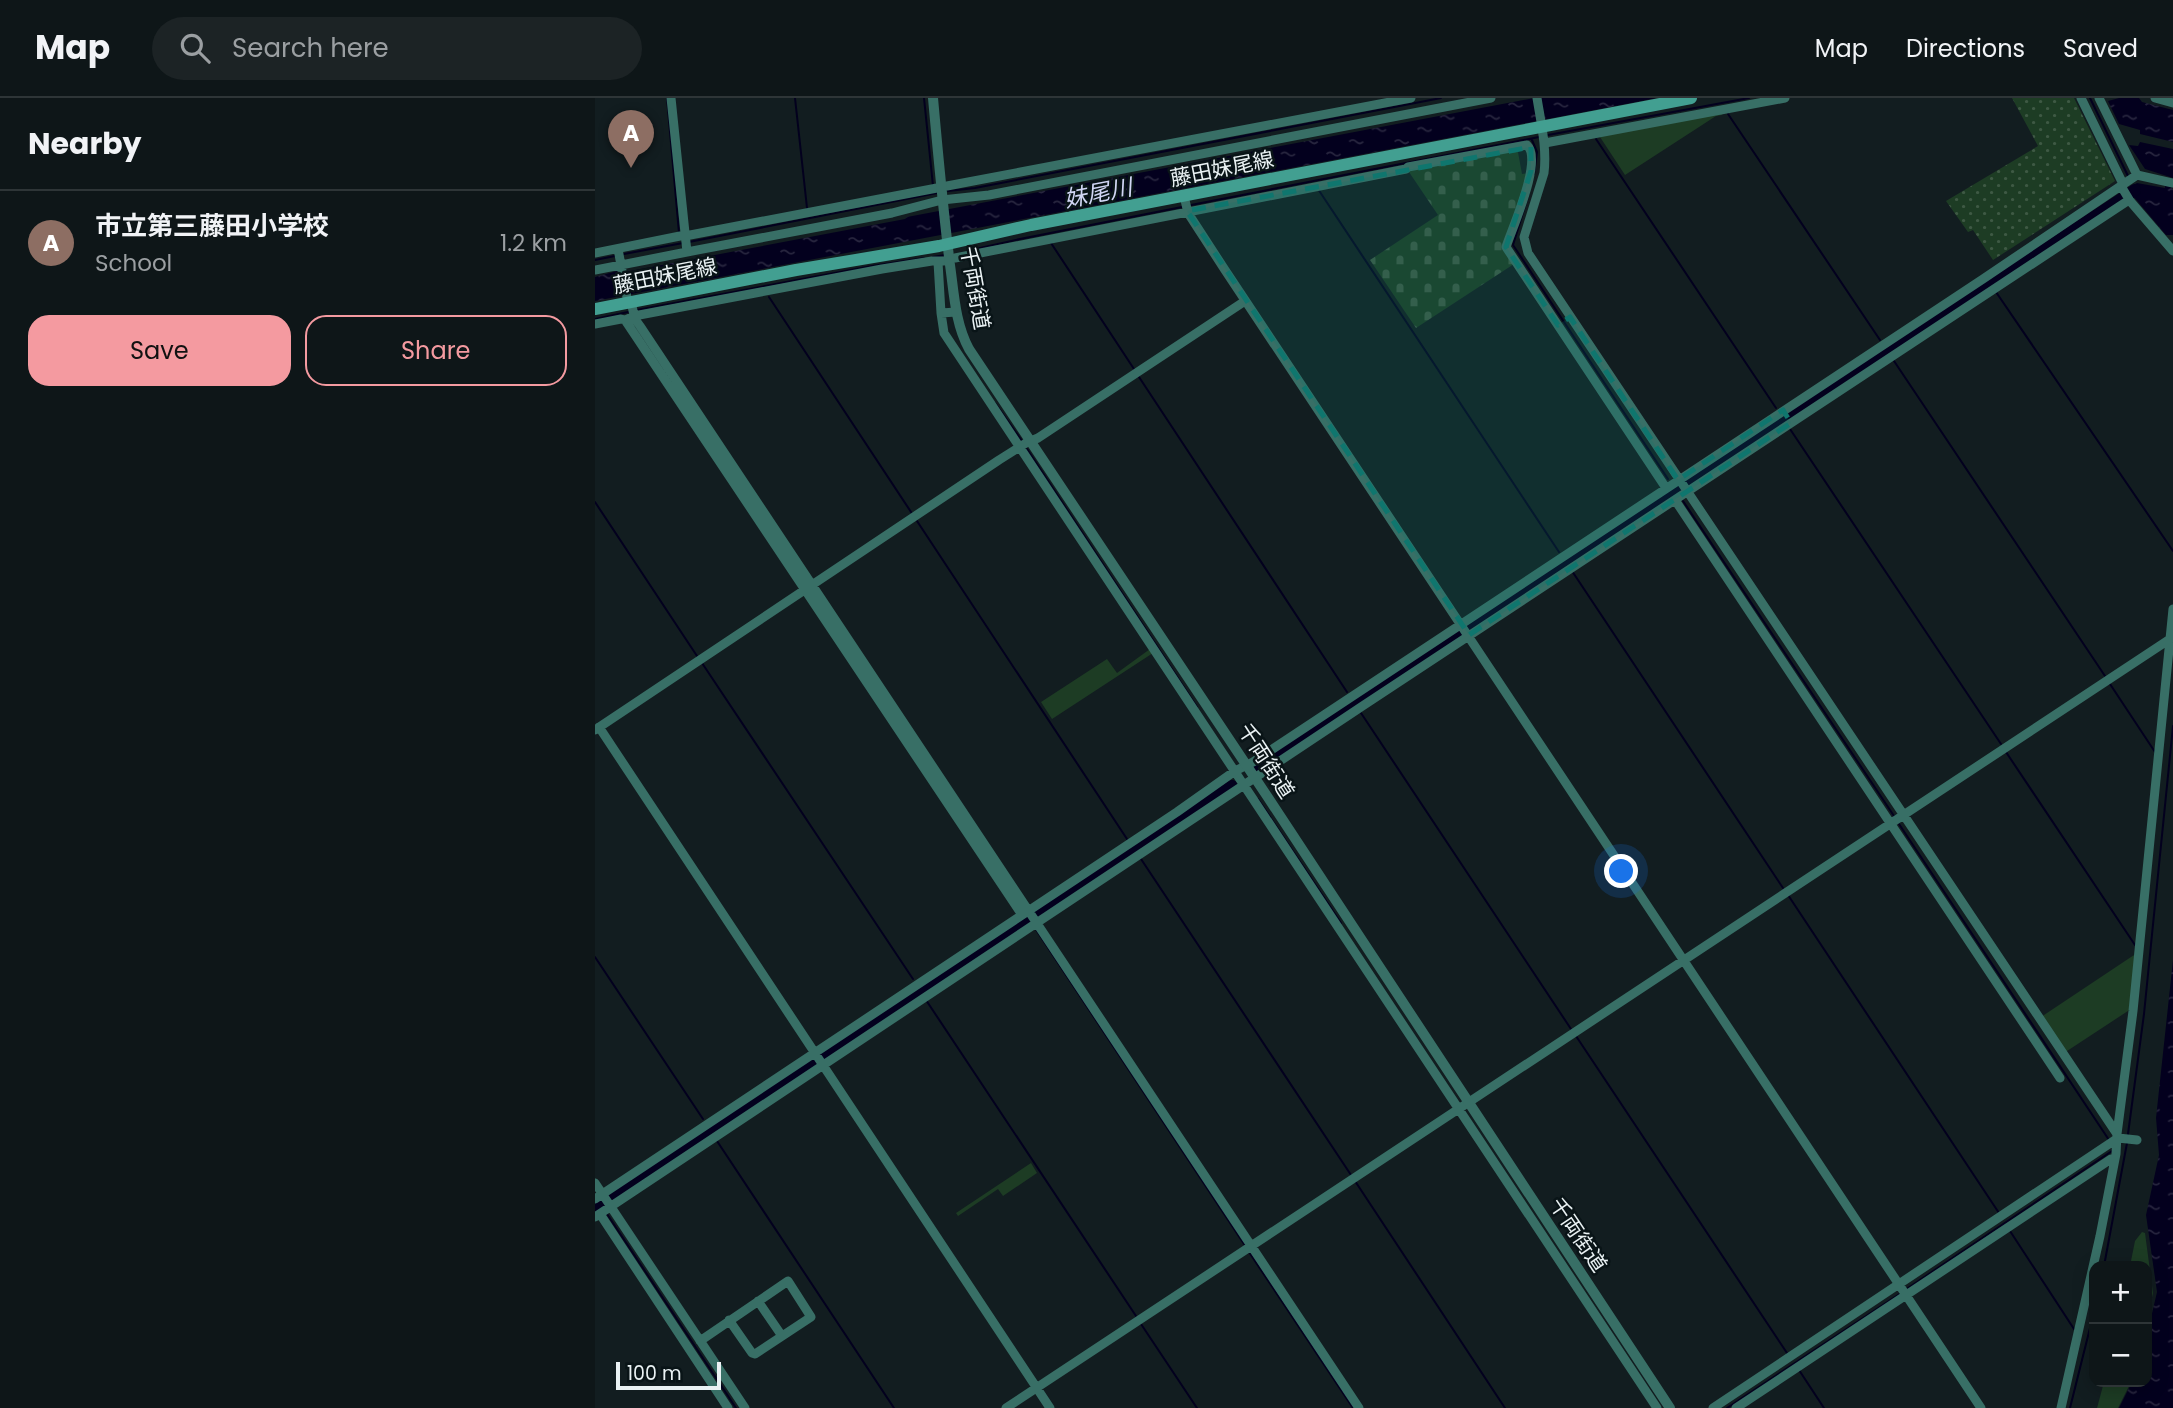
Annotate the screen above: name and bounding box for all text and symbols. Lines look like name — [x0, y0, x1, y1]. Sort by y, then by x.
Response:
search box — [152, 17, 642, 80]
text: Map — [35, 24, 110, 71]
icon: search — [176, 29, 214, 67]
text: Search here — [232, 30, 389, 66]
text: Map — [1815, 32, 1868, 65]
text: Directions — [1906, 32, 2025, 65]
text: Saved — [2063, 32, 2138, 65]
pin: A — [608, 110, 654, 168]
text: Nearby — [28, 122, 142, 165]
street label: 藤田妹尾線 — [1168, 144, 1276, 193]
water label: 妹尾川 — [1061, 170, 1138, 215]
text: 市立第三藤田小学校 — [95, 208, 329, 244]
text: A — [43, 227, 59, 259]
text: 1.2 km — [500, 227, 567, 259]
street label: 千両街道 — [954, 244, 997, 332]
text: School — [95, 247, 172, 279]
street label: 藤田妹尾線 — [611, 251, 719, 300]
button: Save — [28, 315, 291, 386]
button: Share — [305, 315, 567, 386]
street label: 千両街道 — [1231, 718, 1301, 804]
your location — [1604, 854, 1638, 888]
street label: 千両街道 — [1543, 1192, 1614, 1278]
map controls — [2089, 1261, 2152, 1387]
button: + — [2089, 1261, 2152, 1324]
button: − — [2089, 1324, 2152, 1387]
scale bar — [616, 1359, 721, 1391]
text: 100 m — [627, 1360, 682, 1387]

